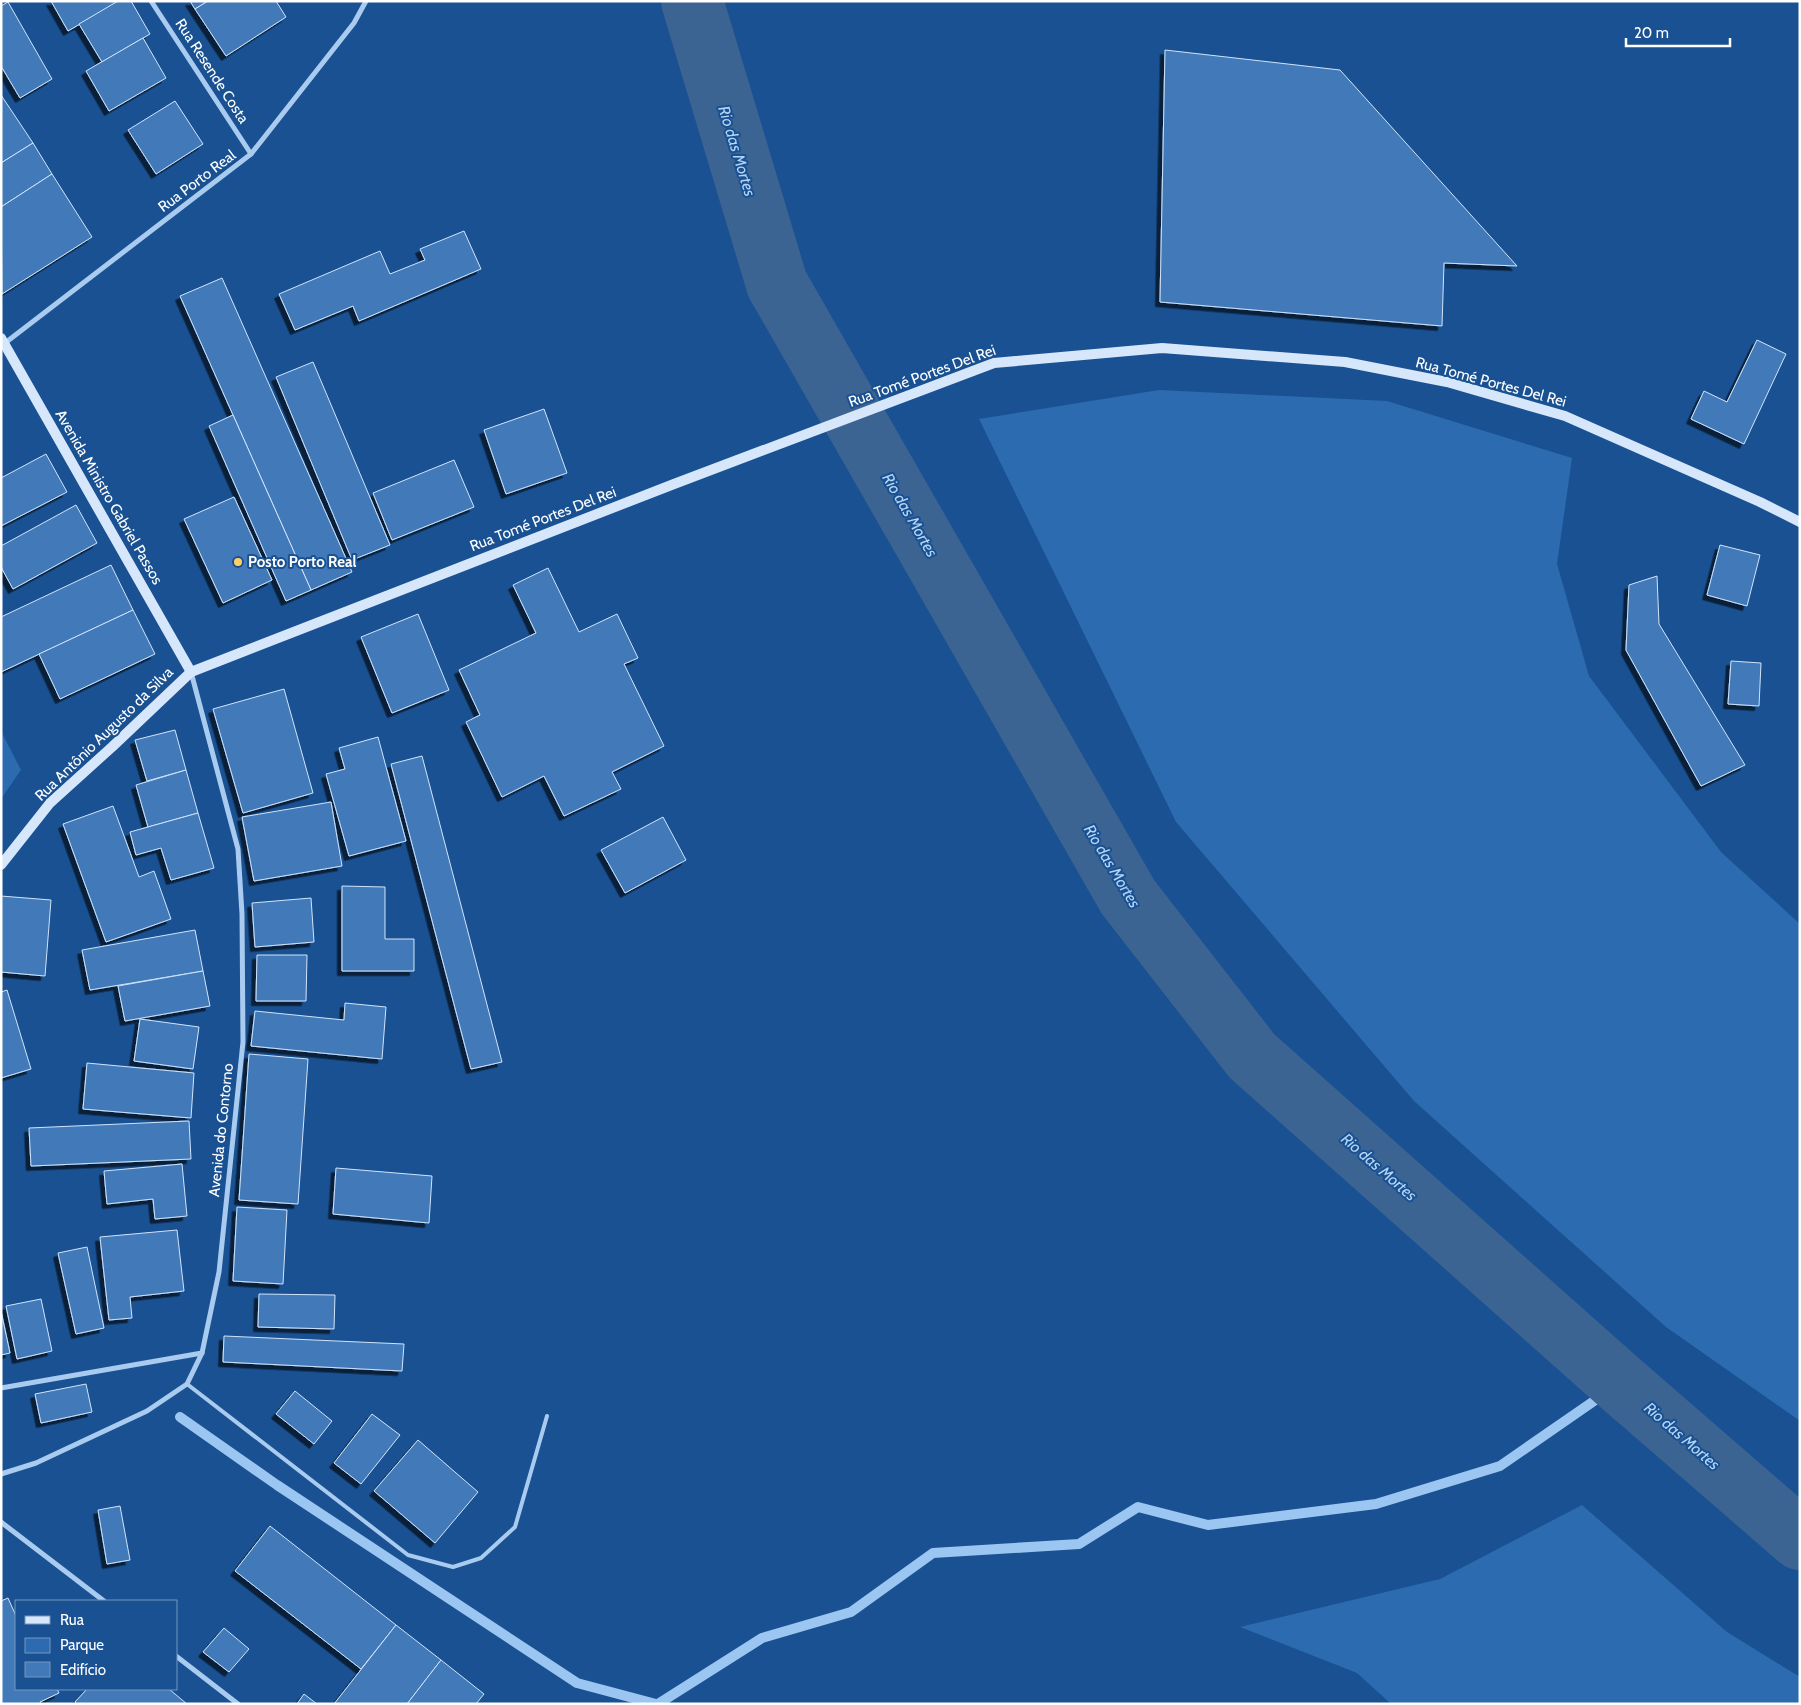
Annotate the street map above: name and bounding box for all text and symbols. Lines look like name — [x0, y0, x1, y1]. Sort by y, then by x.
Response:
street label: Rua Resende Costa — [171, 15, 253, 127]
scale bar — [1626, 15, 1730, 47]
text: 20 m — [1634, 24, 1669, 42]
water label: Rio das Mortes — [714, 103, 760, 199]
street label: Rua Porto Real — [155, 146, 240, 216]
street label: Rua Tomé Portes Del Rei — [846, 341, 998, 411]
street label: Rua Tomé Portes Del Rei — [1414, 353, 1568, 411]
street label: Avenida Ministro Gabriel Passos — [51, 406, 167, 588]
water label: Rio das Mortes — [878, 470, 942, 560]
street label: Rua Tomé Portes Del Rei — [467, 483, 619, 555]
place label: Posto Porto Real — [248, 553, 356, 571]
marker: Posto Porto Real — [232, 556, 244, 568]
street label: Rua Antônio Augusto da Silva — [31, 663, 177, 805]
water label: Rio das Mortes — [1080, 821, 1144, 911]
street label: Avenida do Contorno — [205, 1062, 237, 1198]
water label: Rio das Mortes — [1337, 1129, 1421, 1205]
water label: Rio das Mortes — [1640, 1398, 1724, 1474]
legend — [15, 1600, 178, 1690]
text: Rua — [60, 1611, 85, 1629]
text: Parque — [60, 1636, 104, 1654]
text: Edifício — [60, 1661, 106, 1679]

